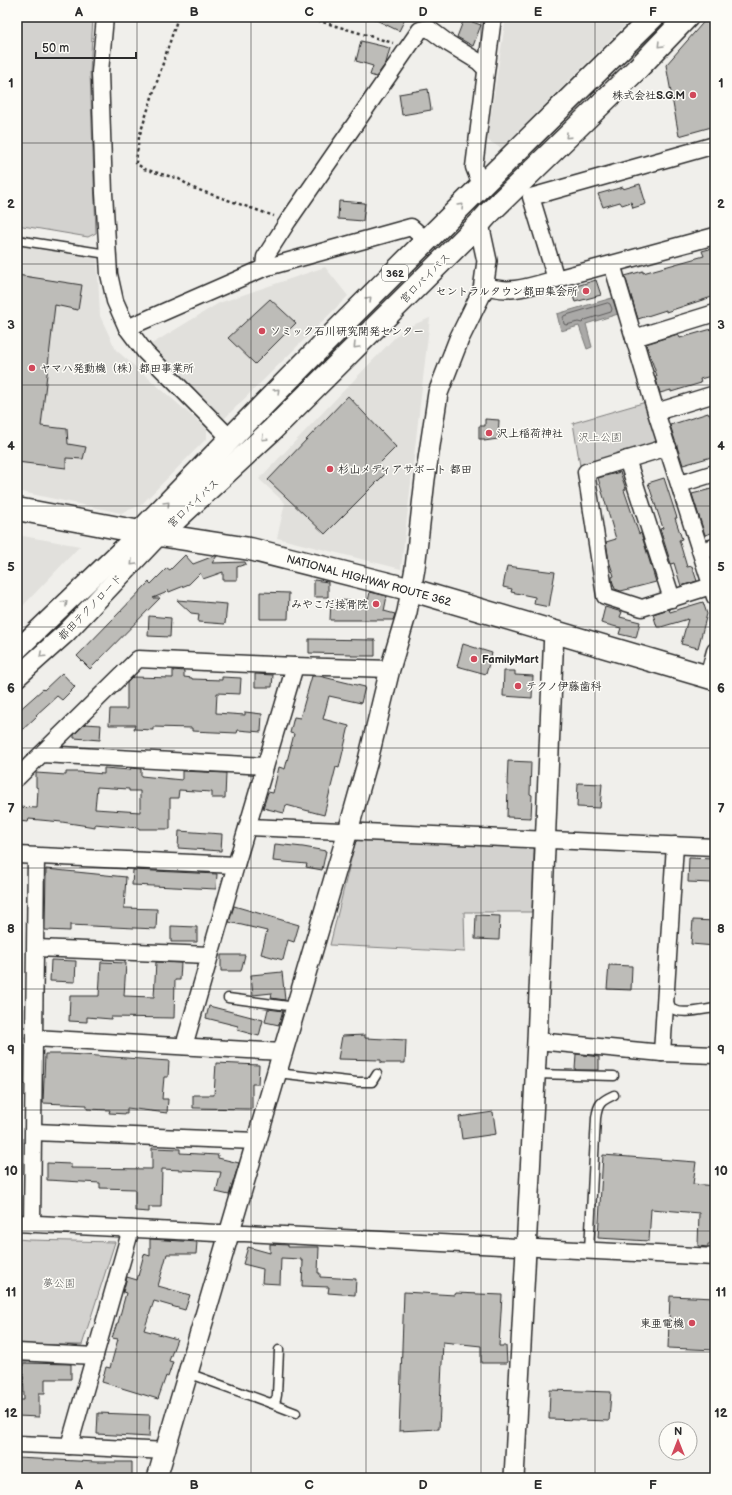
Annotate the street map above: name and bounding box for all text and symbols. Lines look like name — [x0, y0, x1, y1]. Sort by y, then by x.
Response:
text: A — [74, 4, 83, 20]
text: B — [189, 4, 199, 20]
text: C — [304, 4, 314, 20]
text: D — [418, 4, 428, 20]
text: E — [534, 4, 543, 20]
text: F — [649, 4, 657, 20]
scale bar — [36, 34, 136, 60]
one-way arrow — [657, 40, 665, 48]
text: 50 m — [42, 41, 69, 56]
text: 1 — [8, 75, 14, 91]
text: 1 — [718, 75, 724, 91]
place label: 株式会社S.G.M — [612, 89, 685, 102]
marker: 株式会社S.G.M — [688, 90, 698, 100]
one-way arrow — [565, 132, 573, 139]
text: 2 — [7, 196, 15, 212]
text: 2 — [717, 196, 725, 212]
one-way arrow — [456, 203, 464, 211]
street label: 宮口バイパス — [398, 251, 453, 306]
road number: 362 — [382, 265, 408, 281]
place label: セントラルタウン都田集会所 — [435, 285, 578, 298]
marker: セントラルタウン都田集会所 — [581, 286, 591, 296]
one-way arrow — [364, 296, 372, 304]
text: 3 — [7, 317, 15, 333]
text: 3 — [717, 317, 725, 333]
place label: ソミック石川研究開発センター — [270, 325, 424, 338]
marker: ソミック石川研究開発センター — [257, 326, 267, 336]
one-way arrow — [353, 341, 361, 349]
place label: ヤマハ発動機（株）都田事業所 — [40, 362, 194, 375]
marker: ヤマハ発動機（株）都田事業所 — [27, 363, 37, 373]
one-way arrow — [272, 388, 280, 396]
place label: 沢上稲荷神社 — [497, 427, 563, 440]
marker: 沢上稲荷神社 — [484, 428, 494, 438]
park label: 沢上公園 — [578, 431, 622, 444]
one-way arrow — [261, 433, 268, 440]
text: 4 — [7, 438, 15, 454]
text: 4 — [717, 438, 725, 454]
place label: 杉山メディアサポート 都田 — [338, 463, 472, 476]
marker: 杉山メディアサポート 都田 — [325, 464, 335, 474]
street label: 宮口バイパス — [165, 476, 222, 531]
one-way arrow — [162, 501, 170, 509]
street label: NATIONAL HIGHWAY ROUTE 362 — [285, 552, 453, 609]
one-way arrow — [130, 558, 138, 566]
text: 5 — [7, 559, 15, 575]
text: 5 — [717, 559, 725, 575]
street label: 都田テクノロード — [56, 572, 125, 643]
place label: みやこだ接骨院 — [291, 598, 368, 611]
marker: みやこだ接骨院 — [371, 599, 381, 609]
one-way arrow — [60, 600, 68, 608]
one-way arrow — [39, 650, 46, 657]
place label: FamilyMart — [482, 653, 539, 666]
marker: FamilyMart — [469, 654, 479, 664]
text: 6 — [7, 680, 15, 696]
place label: テクノ伊藤歯科 — [526, 680, 601, 693]
text: 6 — [717, 680, 725, 696]
marker: テクノ伊藤歯科 — [513, 681, 523, 691]
text: 7 — [7, 801, 15, 817]
text: 7 — [717, 801, 725, 817]
text: 8 — [7, 921, 15, 937]
text: 8 — [717, 921, 725, 937]
text: 9 — [7, 1042, 15, 1058]
text: 9 — [717, 1042, 725, 1058]
text: 10 — [4, 1163, 18, 1179]
text: 10 — [714, 1163, 728, 1179]
park label: 夢公園 — [43, 1277, 76, 1290]
text: 11 — [6, 1284, 16, 1300]
text: 11 — [716, 1284, 726, 1300]
place label: 東亜電機 — [640, 1317, 684, 1330]
marker: 東亜電機 — [687, 1318, 697, 1328]
text: 12 — [4, 1405, 18, 1421]
text: 12 — [714, 1405, 728, 1421]
north arrow — [658, 1421, 698, 1461]
text: N — [674, 1425, 682, 1438]
text: A — [74, 1477, 83, 1493]
text: B — [189, 1477, 199, 1493]
text: C — [304, 1477, 314, 1493]
text: D — [418, 1477, 428, 1493]
text: E — [534, 1477, 543, 1493]
text: F — [649, 1477, 657, 1493]

